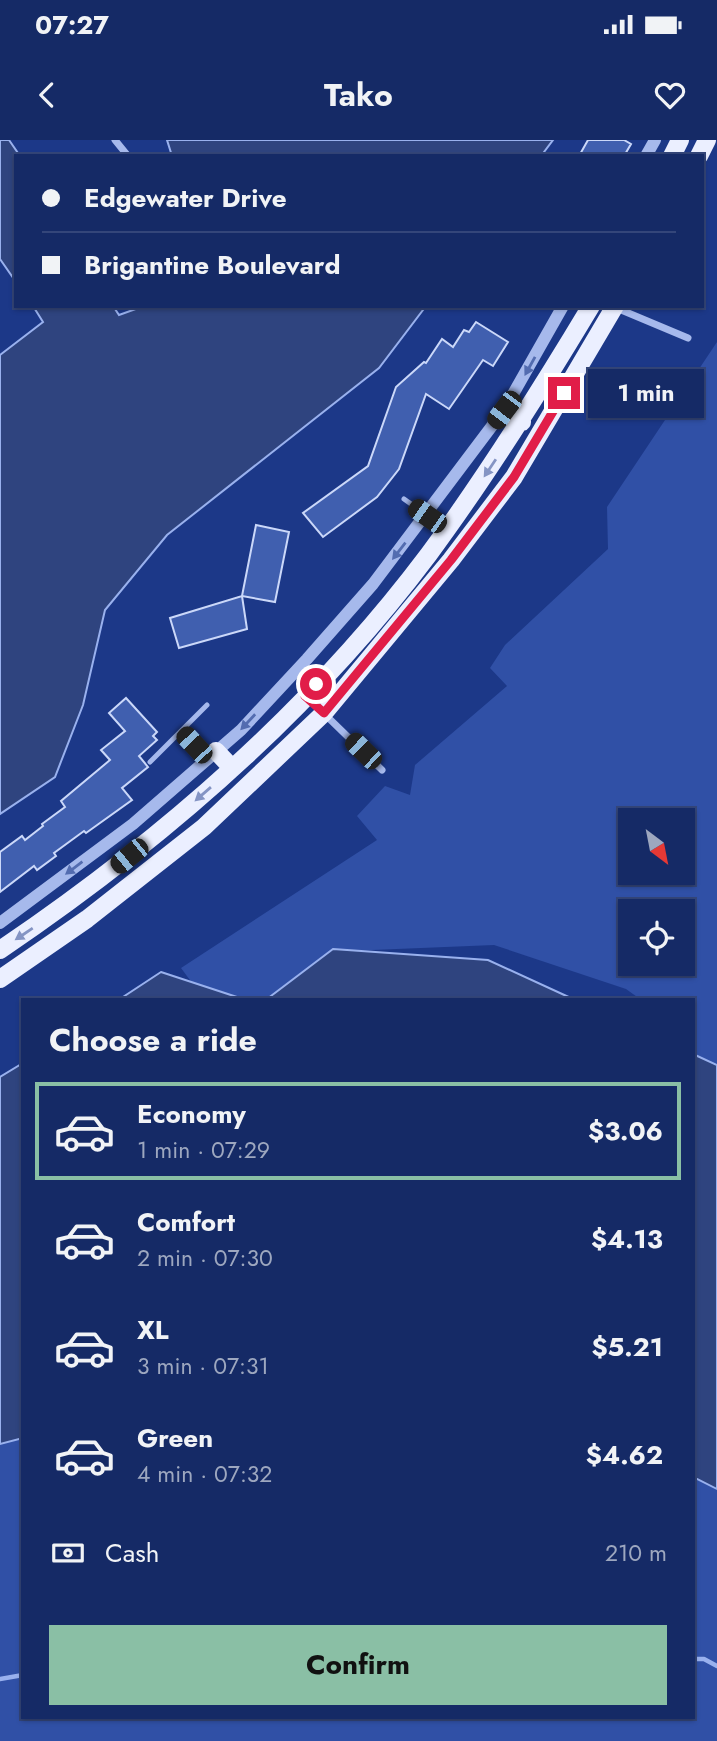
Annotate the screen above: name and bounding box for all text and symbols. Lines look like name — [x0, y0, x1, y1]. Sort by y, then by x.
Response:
text: 07:27 — [35, 6, 109, 44]
text: Tako — [324, 72, 393, 118]
icon: back — [28, 76, 66, 114]
icon: heart — [651, 76, 689, 114]
text: Edgewater Drive — [84, 179, 287, 217]
text: Brigantine Boulevard — [84, 246, 341, 284]
one-way arrow — [524, 356, 536, 375]
callout: 1 min — [588, 369, 704, 418]
text: 1 min — [617, 376, 675, 410]
route end — [548, 377, 580, 409]
car — [483, 387, 526, 433]
one-way arrow — [483, 459, 497, 477]
car — [404, 495, 451, 537]
one-way arrow — [391, 542, 406, 560]
route start — [300, 668, 332, 700]
one-way arrow — [241, 713, 257, 730]
car — [172, 722, 217, 768]
car — [341, 729, 386, 773]
one-way arrow — [194, 786, 212, 802]
north arrow — [618, 808, 695, 886]
map controls — [618, 808, 695, 976]
car — [107, 835, 152, 877]
one-way arrow — [65, 861, 84, 875]
button: locate — [618, 899, 695, 976]
one-way arrow — [15, 927, 33, 941]
text: Choose a ride — [49, 1017, 257, 1063]
text: Economy — [137, 1095, 246, 1133]
icon: car — [53, 1100, 116, 1163]
text: $3.06 — [588, 1112, 663, 1150]
text: 1 min · 07:29 — [137, 1133, 270, 1167]
text: Comfort — [137, 1203, 235, 1241]
icon: car — [53, 1208, 116, 1271]
text: $4.13 — [591, 1220, 663, 1258]
text: 2 min · 07:30 — [137, 1241, 273, 1275]
text: XL — [137, 1311, 169, 1349]
icon: car — [53, 1316, 116, 1379]
text: $5.21 — [591, 1328, 663, 1366]
text: 3 min · 07:31 — [137, 1349, 269, 1383]
text: Green — [137, 1419, 213, 1457]
icon: car — [53, 1424, 116, 1487]
text: $4.62 — [586, 1436, 663, 1474]
text: 4 min · 07:32 — [137, 1457, 272, 1491]
icon: cash — [49, 1534, 87, 1572]
text: Cash — [105, 1534, 159, 1572]
text: 210 m — [605, 1536, 667, 1570]
button: Confirm — [49, 1625, 667, 1705]

